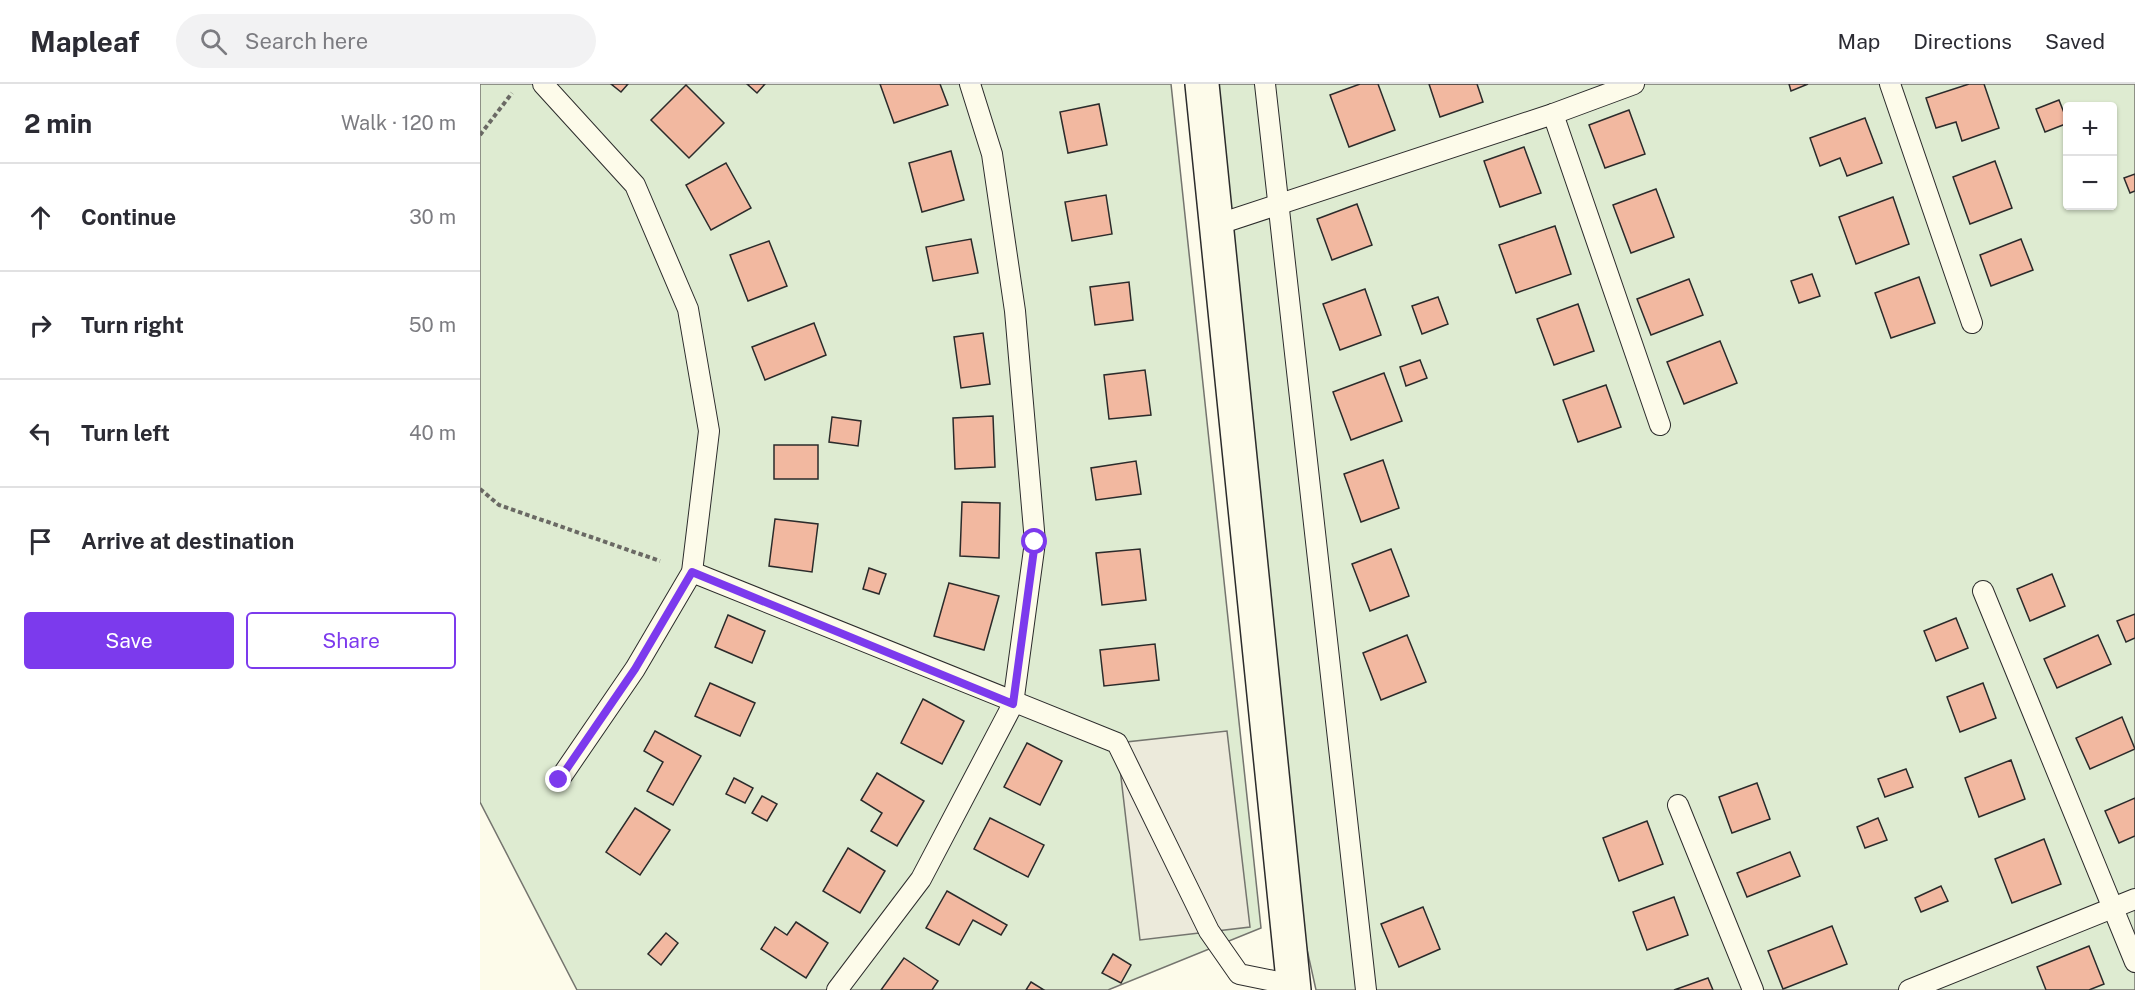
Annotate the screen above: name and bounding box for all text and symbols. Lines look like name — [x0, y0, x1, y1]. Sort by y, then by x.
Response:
search box — [176, 14, 596, 68]
text: Mapleaf — [30, 25, 140, 58]
icon: search — [197, 25, 230, 58]
text: Search here — [245, 28, 368, 54]
text: Map — [1838, 29, 1880, 54]
text: Directions — [1913, 29, 2012, 54]
text: Saved — [2045, 29, 2105, 54]
map controls — [2063, 102, 2117, 210]
button: + — [2063, 102, 2117, 156]
text: 2 min — [24, 108, 92, 139]
text: Walk · 120 m — [341, 111, 456, 135]
button: − — [2063, 156, 2117, 210]
icon: ahead — [24, 201, 57, 234]
text: Continue — [81, 204, 176, 230]
text: 30 m — [409, 205, 456, 229]
icon: right — [24, 309, 57, 342]
text: Turn right — [81, 312, 184, 338]
text: 50 m — [409, 313, 456, 337]
icon: left — [24, 417, 57, 450]
text: Turn left — [81, 420, 170, 446]
text: 40 m — [409, 421, 456, 445]
icon: arrive — [24, 525, 57, 558]
text: Arrive at destination — [81, 528, 294, 554]
route start — [1021, 528, 1047, 554]
button: Save — [24, 612, 234, 669]
button: Share — [246, 612, 456, 669]
route end — [545, 766, 571, 792]

